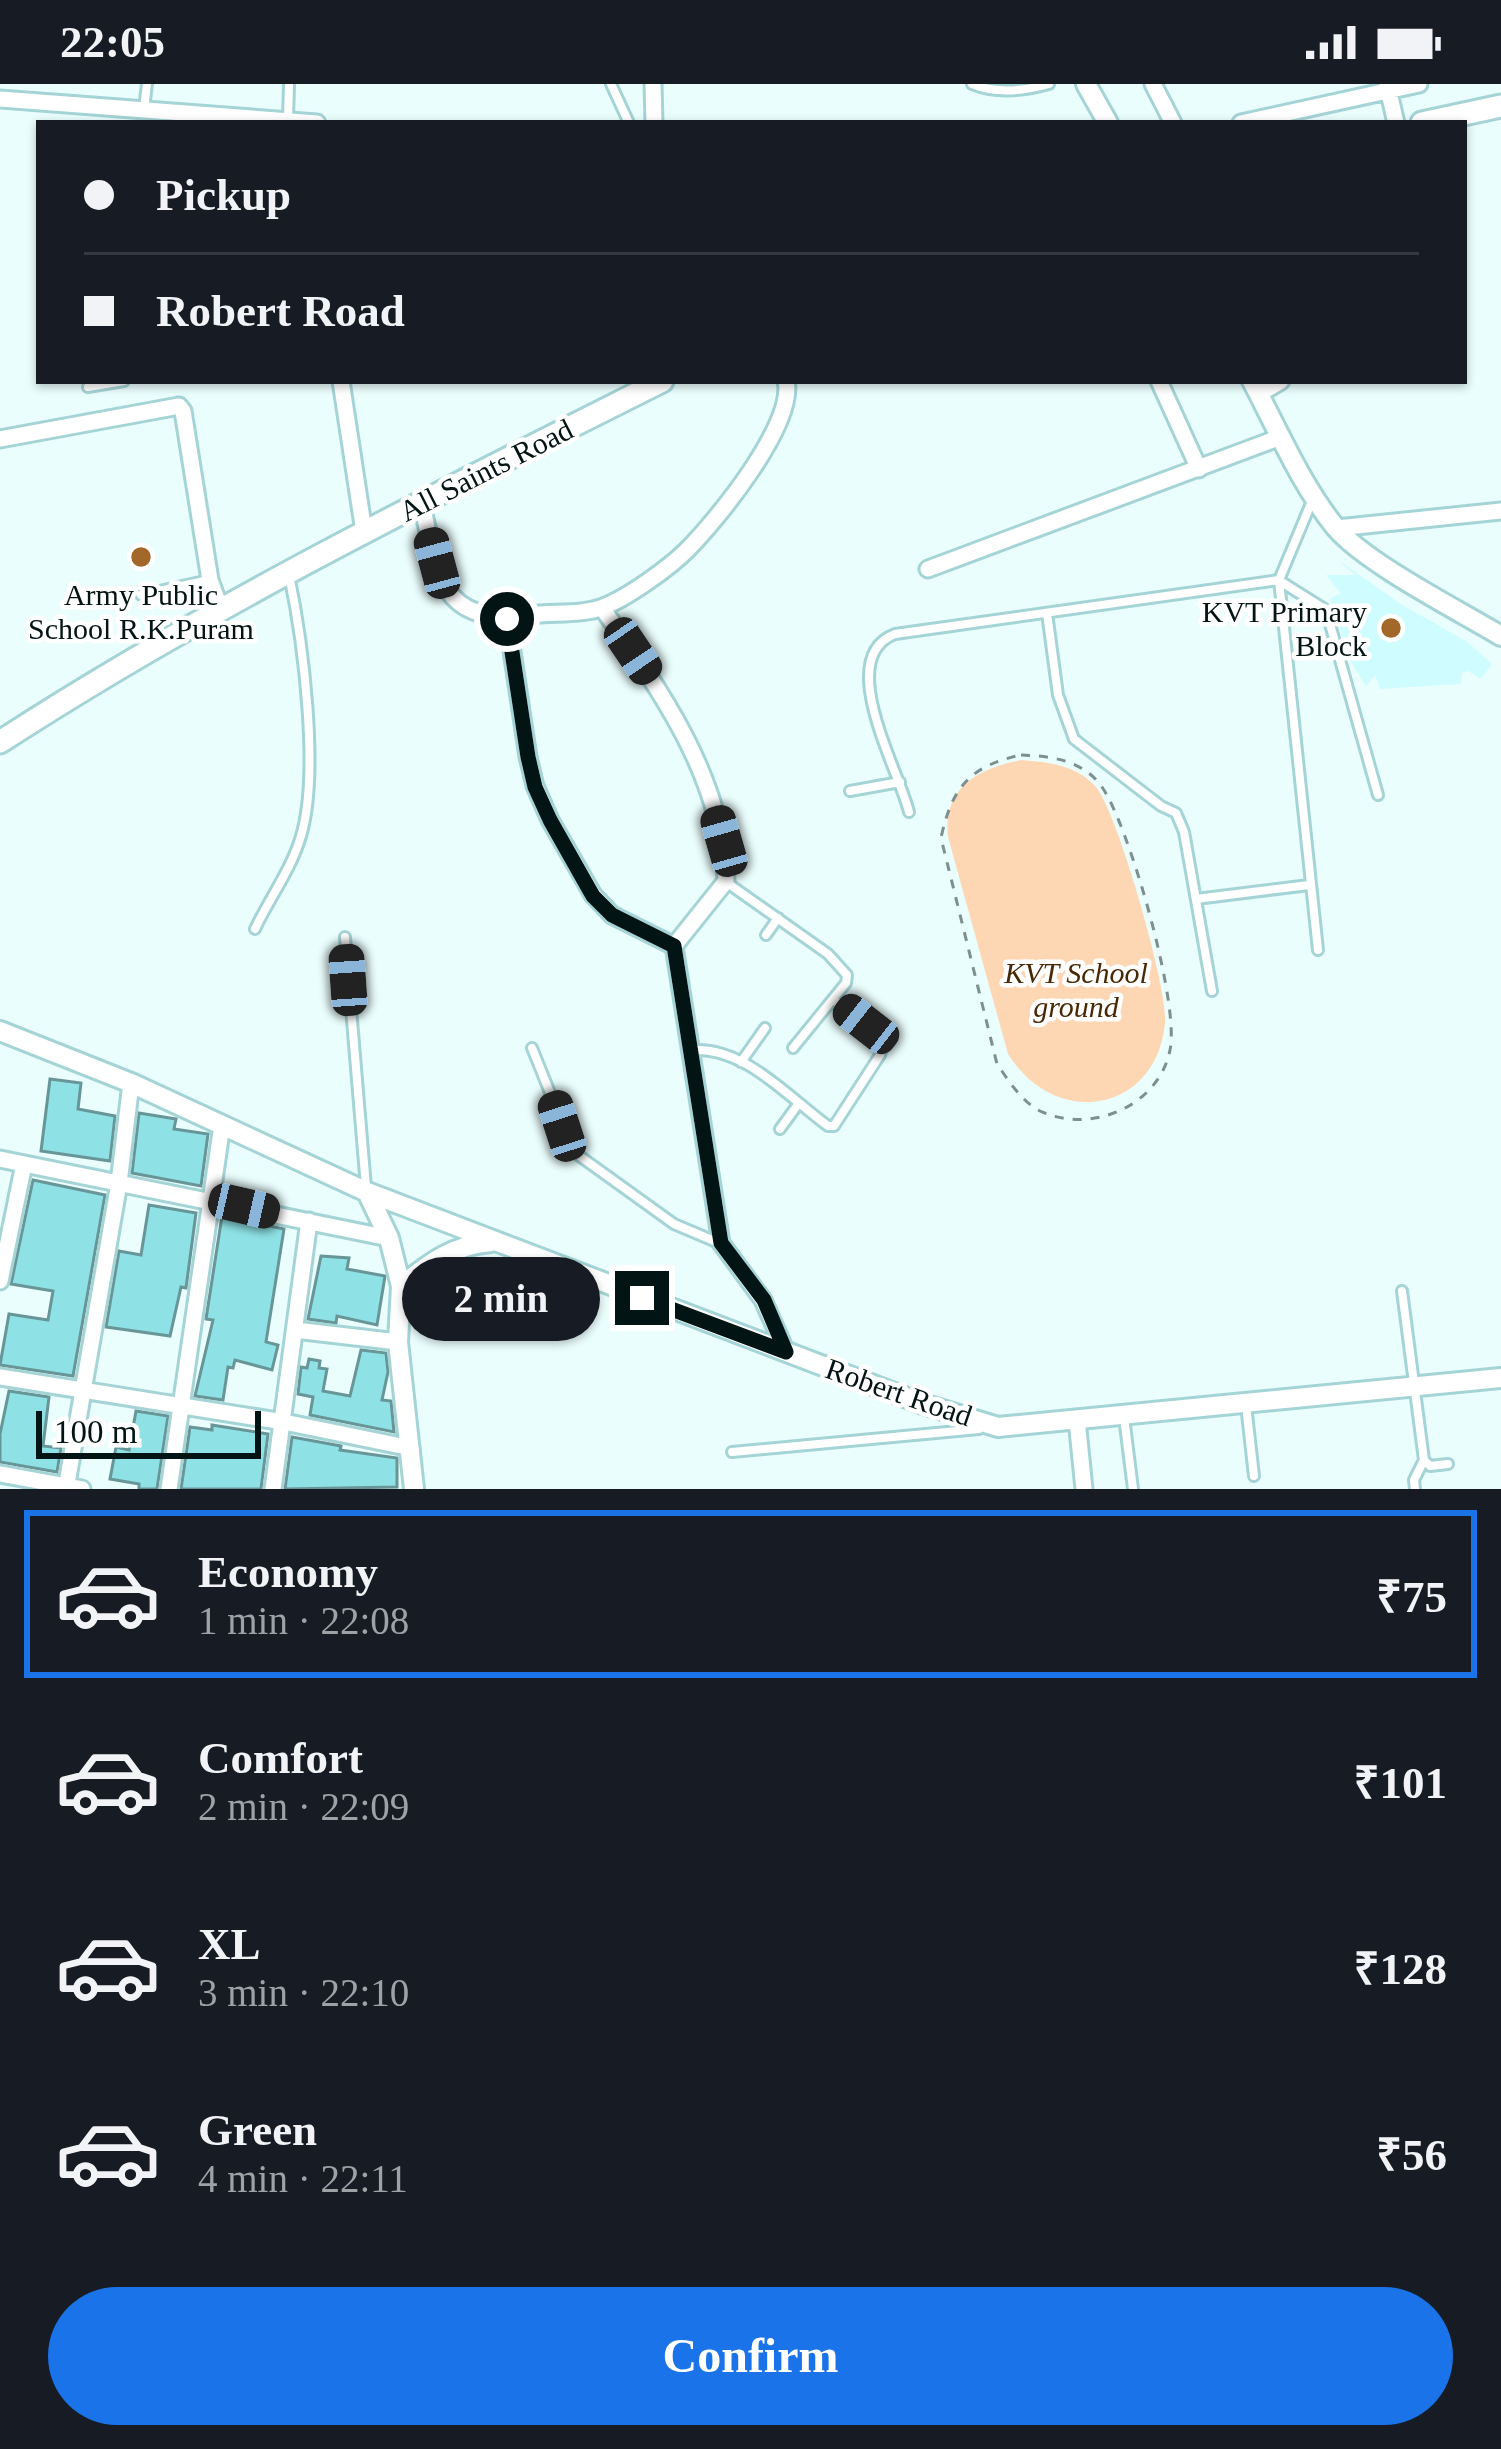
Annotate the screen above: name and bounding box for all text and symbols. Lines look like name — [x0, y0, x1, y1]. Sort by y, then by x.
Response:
text: 22:05 — [60, 17, 165, 67]
text: Pickup — [156, 170, 291, 220]
text: Robert Road — [156, 286, 405, 336]
street label: All Saints Road — [394, 412, 578, 528]
car — [410, 524, 464, 602]
marker: Army Public School R.K.Puram — [128, 544, 154, 570]
place label: Army Public School R.K.Puram — [28, 578, 254, 645]
route start — [480, 592, 534, 646]
place label: KVT Primary Block — [1202, 595, 1367, 662]
car — [598, 611, 668, 691]
marker: KVT Primary Block — [1378, 615, 1404, 641]
car — [697, 801, 751, 881]
car — [328, 943, 368, 1017]
park label: KVT School ground — [1003, 956, 1148, 1023]
car — [827, 988, 905, 1060]
car — [534, 1086, 590, 1166]
car — [205, 1180, 283, 1232]
callout: 2 min — [402, 1256, 600, 1340]
route end — [615, 1271, 669, 1325]
text: 2 min — [454, 1277, 548, 1320]
street label: Robert Road — [822, 1352, 976, 1432]
scale bar — [36, 1405, 261, 1458]
text: 100 m — [54, 1414, 137, 1450]
icon: car — [54, 1540, 162, 1648]
text: Economy — [198, 1547, 378, 1597]
text: ₹75 — [1376, 1572, 1447, 1622]
text: 1 min · 22:08 — [198, 1599, 409, 1642]
icon: car — [54, 1726, 162, 1834]
text: Comfort — [198, 1733, 363, 1783]
text: ₹101 — [1354, 1758, 1447, 1808]
text: 2 min · 22:09 — [198, 1785, 409, 1828]
icon: car — [54, 1912, 162, 2020]
text: XL — [198, 1919, 261, 1969]
text: ₹128 — [1354, 1944, 1447, 1994]
text: 3 min · 22:10 — [198, 1971, 409, 2014]
icon: car — [54, 2098, 162, 2206]
text: Green — [198, 2105, 317, 2155]
text: ₹56 — [1376, 2130, 1447, 2180]
text: 4 min · 22:11 — [198, 2157, 408, 2200]
button: Confirm — [48, 2287, 1453, 2425]

